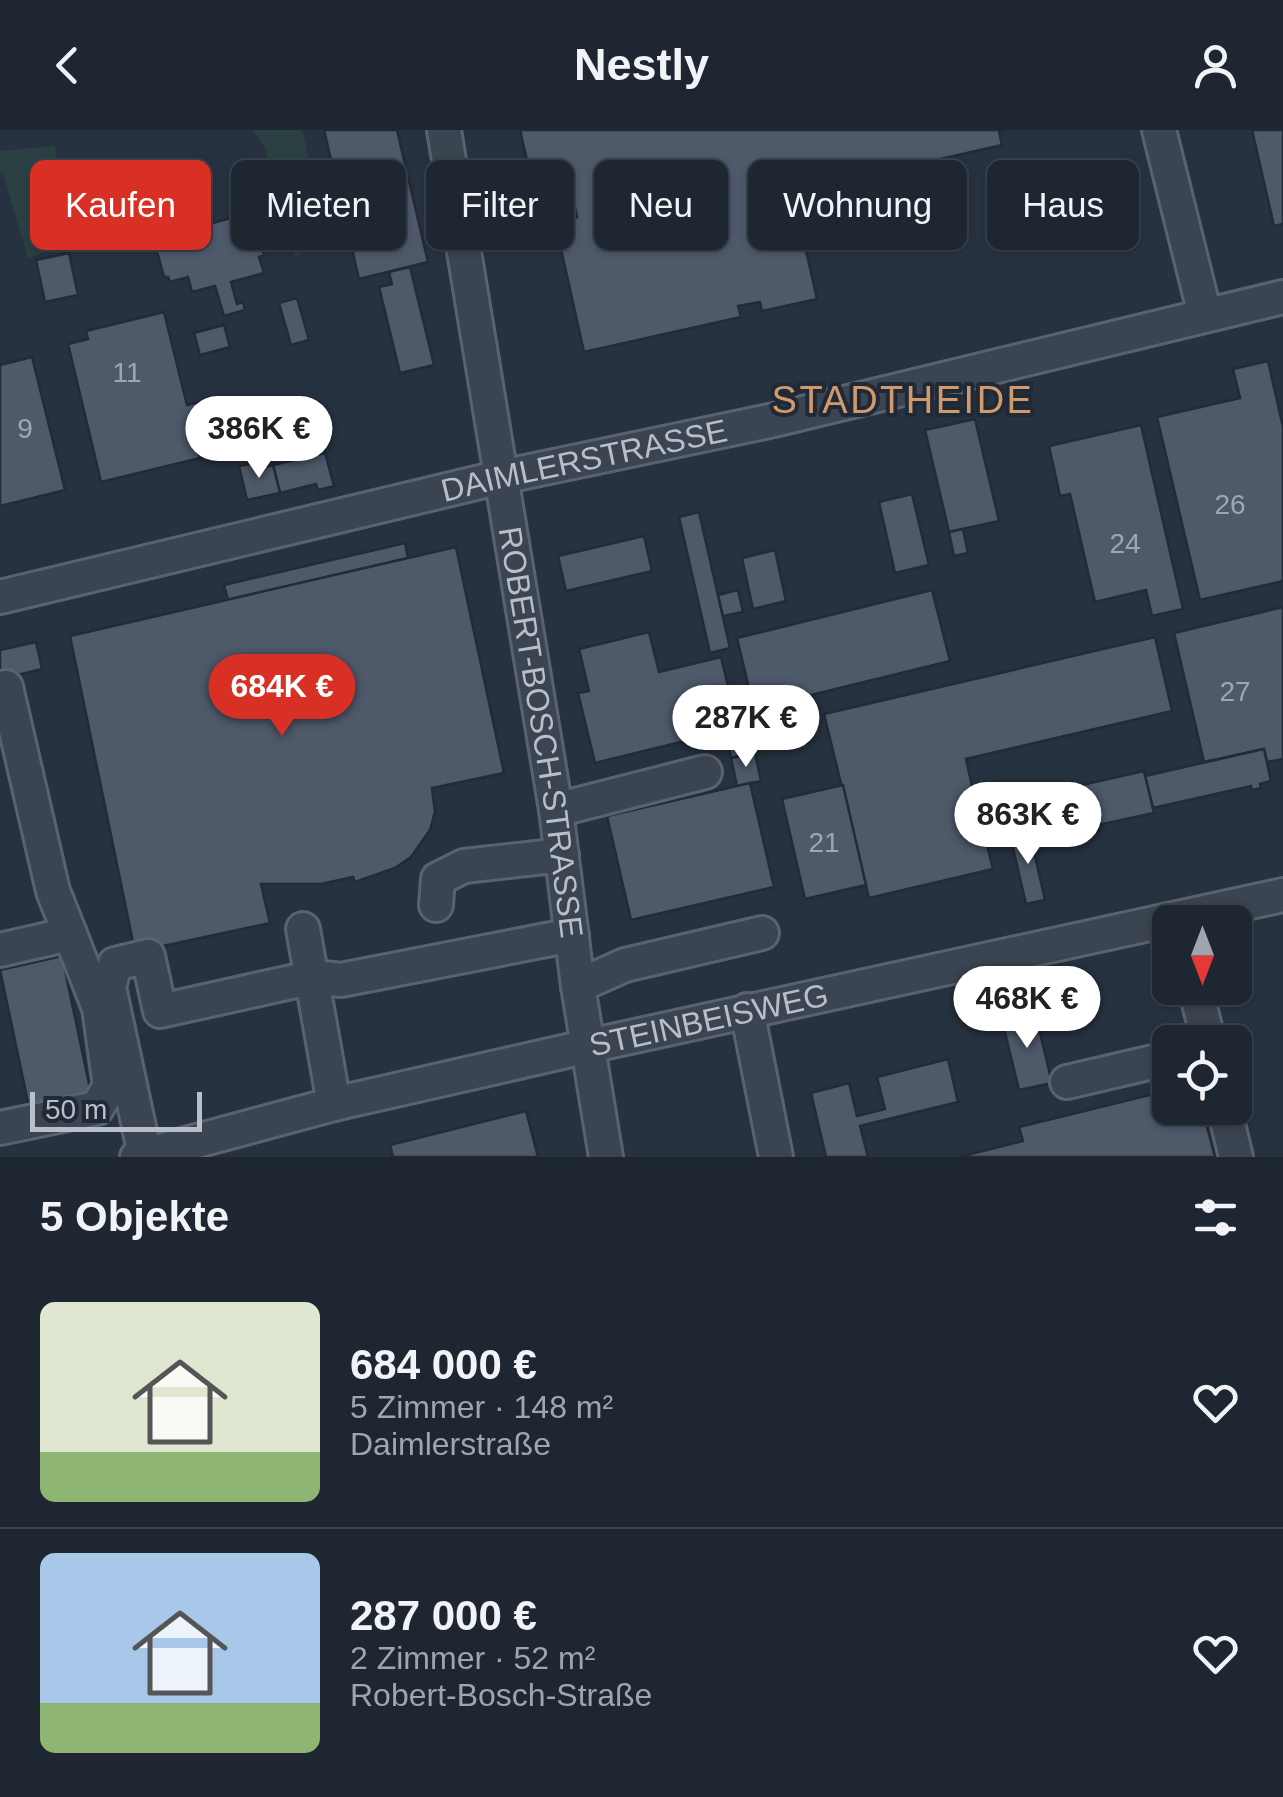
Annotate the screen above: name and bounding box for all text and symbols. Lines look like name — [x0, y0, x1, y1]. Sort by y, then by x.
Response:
icon: back — [40, 38, 95, 93]
icon: person — [1188, 38, 1243, 93]
text: Nestly — [574, 39, 709, 90]
chip: Kaufen — [30, 160, 211, 250]
chip: Mieten — [231, 160, 406, 250]
chip: Filter — [426, 160, 574, 250]
chip: Neu — [594, 160, 728, 250]
chip: Wohnung — [748, 160, 967, 250]
chip: Haus — [987, 160, 1139, 250]
house number: 11 — [112, 357, 142, 388]
district label: STADTHEIDE — [772, 379, 1034, 421]
pin: 386K € — [178, 396, 340, 481]
text: 386K € — [207, 410, 311, 446]
street label: DAIMLERSTRASSE — [438, 412, 730, 509]
house number: 9 — [17, 413, 33, 444]
house number: 26 — [1214, 489, 1246, 520]
street label: ROBERT-BOSCH-STRASSE — [492, 524, 590, 940]
house number: 24 — [1109, 528, 1141, 559]
pin: 684K € — [201, 654, 363, 739]
text: 684K € — [230, 668, 334, 704]
house number: 27 — [1219, 676, 1251, 707]
pin: 287K € — [665, 685, 827, 770]
text: 287K € — [694, 699, 798, 735]
pin: 863K € — [947, 782, 1109, 867]
text: 863K € — [976, 796, 1080, 832]
house number: 21 — [808, 827, 840, 858]
north arrow — [1152, 905, 1252, 1005]
map controls — [1152, 905, 1252, 1125]
pin: 468K € — [946, 966, 1108, 1051]
street label: STEINBEISWEG — [586, 976, 832, 1063]
text: 468K € — [975, 980, 1079, 1016]
button: locate — [1152, 1025, 1252, 1125]
scale bar — [30, 1087, 202, 1131]
text: 50 m — [45, 1094, 107, 1125]
icon: filters — [1188, 1190, 1243, 1245]
text: 5 Objekte — [40, 1193, 229, 1240]
text: 684 000 € — [350, 1341, 537, 1388]
icon: home — [120, 1342, 240, 1462]
icon: heart — [1188, 1375, 1243, 1430]
text: 5 Zimmer · 148 m² — [350, 1389, 613, 1425]
text: Daimlerstraße — [350, 1426, 551, 1462]
text: 287 000 € — [350, 1592, 537, 1639]
icon: home — [120, 1593, 240, 1713]
icon: heart — [1188, 1626, 1243, 1681]
text: 2 Zimmer · 52 m² — [350, 1640, 595, 1676]
text: Robert-Bosch-Straße — [350, 1677, 652, 1713]

